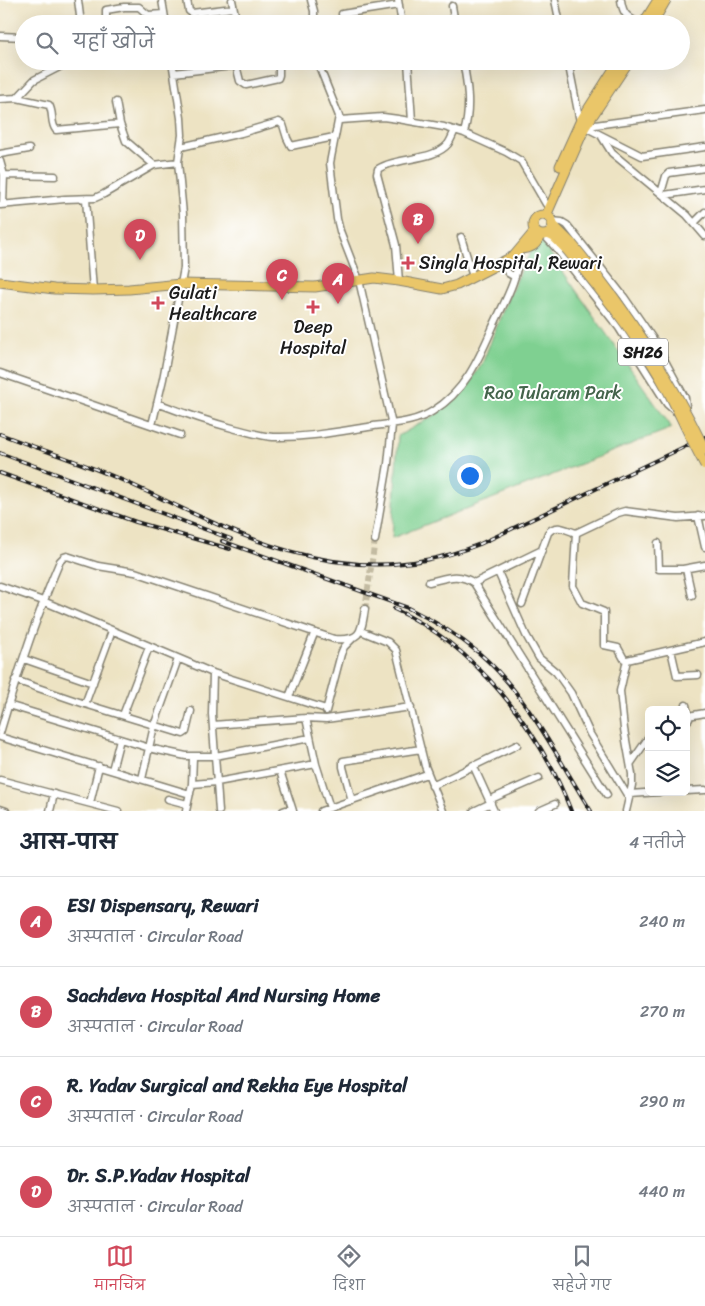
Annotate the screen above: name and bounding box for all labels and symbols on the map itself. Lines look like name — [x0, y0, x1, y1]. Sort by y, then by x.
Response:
pin: B — [402, 203, 434, 244]
pin: D — [124, 219, 156, 260]
place label: Singla Hospital, Rewari — [419, 247, 603, 279]
marker: Singla Hospital, Rewari — [401, 256, 415, 270]
pin: C — [266, 259, 298, 300]
pin: A — [322, 263, 354, 304]
place label: Gulati Healthcare — [169, 277, 257, 330]
marker: Gulati Healthcare — [151, 296, 165, 310]
marker: Deep Hospital — [306, 300, 320, 314]
place label: Deep Hospital — [280, 311, 347, 364]
road number: SH26 — [618, 338, 668, 366]
park label: Rao Tularam Park — [484, 377, 622, 409]
your location — [457, 463, 483, 489]

